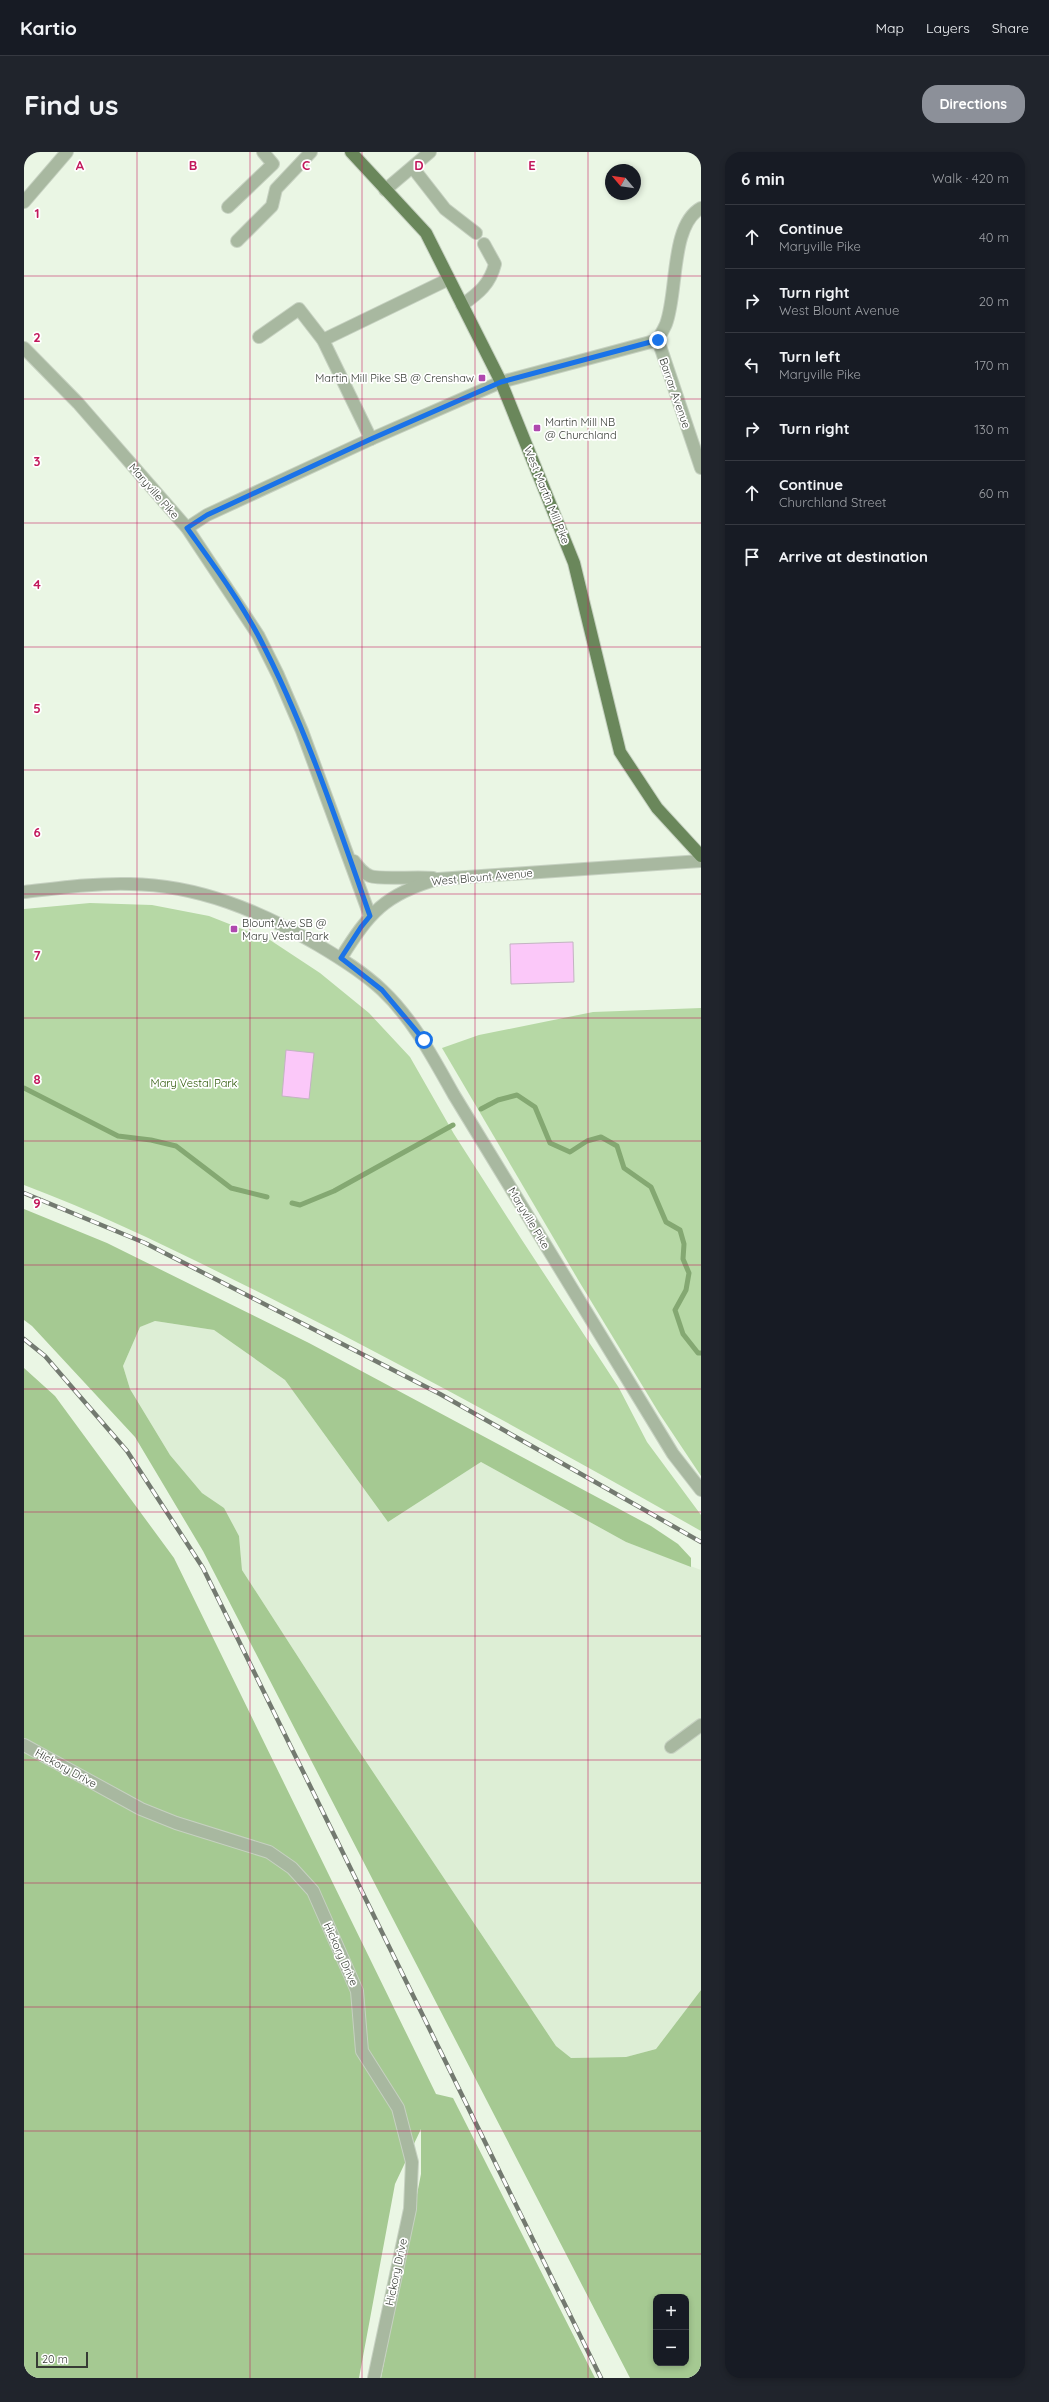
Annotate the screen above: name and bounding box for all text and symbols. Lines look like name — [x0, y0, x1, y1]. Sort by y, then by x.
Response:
text: Kartio — [20, 16, 77, 40]
text: Map — [875, 19, 904, 37]
text: Layers — [926, 19, 970, 37]
text: Share — [992, 19, 1029, 37]
button: Directions — [922, 85, 1025, 123]
text: Find us — [24, 87, 118, 122]
text: A — [76, 157, 85, 173]
text: B — [189, 157, 197, 173]
text: C — [302, 157, 310, 173]
text: D — [414, 157, 424, 173]
text: E — [528, 157, 536, 173]
north arrow — [605, 164, 641, 200]
text: 6 min — [741, 168, 785, 189]
text: Walk · 420 m — [932, 170, 1009, 186]
text: 1 — [34, 205, 40, 221]
text: Continue — [779, 219, 843, 238]
icon: ahead — [741, 226, 763, 248]
text: 40 m — [979, 229, 1009, 245]
text: Maryville Pike — [779, 238, 861, 254]
text: Turn right — [779, 283, 850, 302]
icon: right — [741, 290, 763, 312]
text: 20 m — [979, 293, 1009, 309]
text: West Blount Avenue — [779, 302, 899, 318]
text: 2 — [33, 329, 41, 345]
route end — [649, 331, 667, 349]
text: Turn left — [779, 347, 841, 366]
icon: left — [741, 354, 763, 376]
street label: Barrar Avenue — [656, 356, 694, 430]
text: 170 m — [974, 357, 1009, 373]
text: Maryville Pike — [779, 366, 861, 382]
place label: Martin Mill Pike SB @ Crenshaw — [315, 371, 474, 385]
marker: Martin Mill Pike SB @ Crenshaw — [477, 373, 487, 383]
place label: Martin Mill NB @ Churchland — [545, 415, 617, 442]
icon: right — [741, 418, 763, 440]
text: Turn right — [779, 419, 850, 438]
text: 130 m — [974, 421, 1009, 437]
marker: Martin Mill NB @ Churchland — [532, 423, 542, 433]
street label: West Martin Mill Pike — [521, 444, 573, 546]
text: 3 — [34, 453, 41, 469]
street label: Maryville Pike — [126, 460, 182, 522]
text: Continue — [779, 475, 843, 494]
icon: ahead — [741, 482, 763, 504]
text: 60 m — [979, 485, 1009, 501]
text: Churchland Street — [779, 494, 886, 510]
icon: arrive — [741, 546, 763, 568]
text: Arrive at destination — [779, 547, 928, 566]
text: 4 — [33, 576, 41, 592]
text: 5 — [33, 700, 41, 716]
text: 6 — [33, 824, 41, 840]
street label: West Blount Avenue — [431, 866, 533, 888]
place label: Blount Ave SB @ Mary Vestal Park — [242, 916, 329, 943]
marker: Blount Ave SB @ Mary Vestal Park — [229, 924, 239, 934]
text: 7 — [33, 947, 41, 963]
route start — [415, 1031, 433, 1049]
text: 8 — [33, 1071, 41, 1087]
park label: Mary Vestal Park — [151, 1076, 238, 1090]
street label: Maryville Pike — [505, 1185, 553, 1251]
text: 9 — [33, 1195, 41, 1211]
street label: Hickory Drive — [33, 1745, 99, 1791]
street label: Hickory Drive — [321, 1920, 361, 1988]
street label: Hickory Drive — [382, 2237, 410, 2307]
map controls — [653, 2294, 689, 2366]
button: + — [653, 2294, 689, 2330]
button: − — [653, 2330, 689, 2366]
scale bar — [36, 2350, 88, 2369]
text: 20 m — [42, 2352, 68, 2366]

